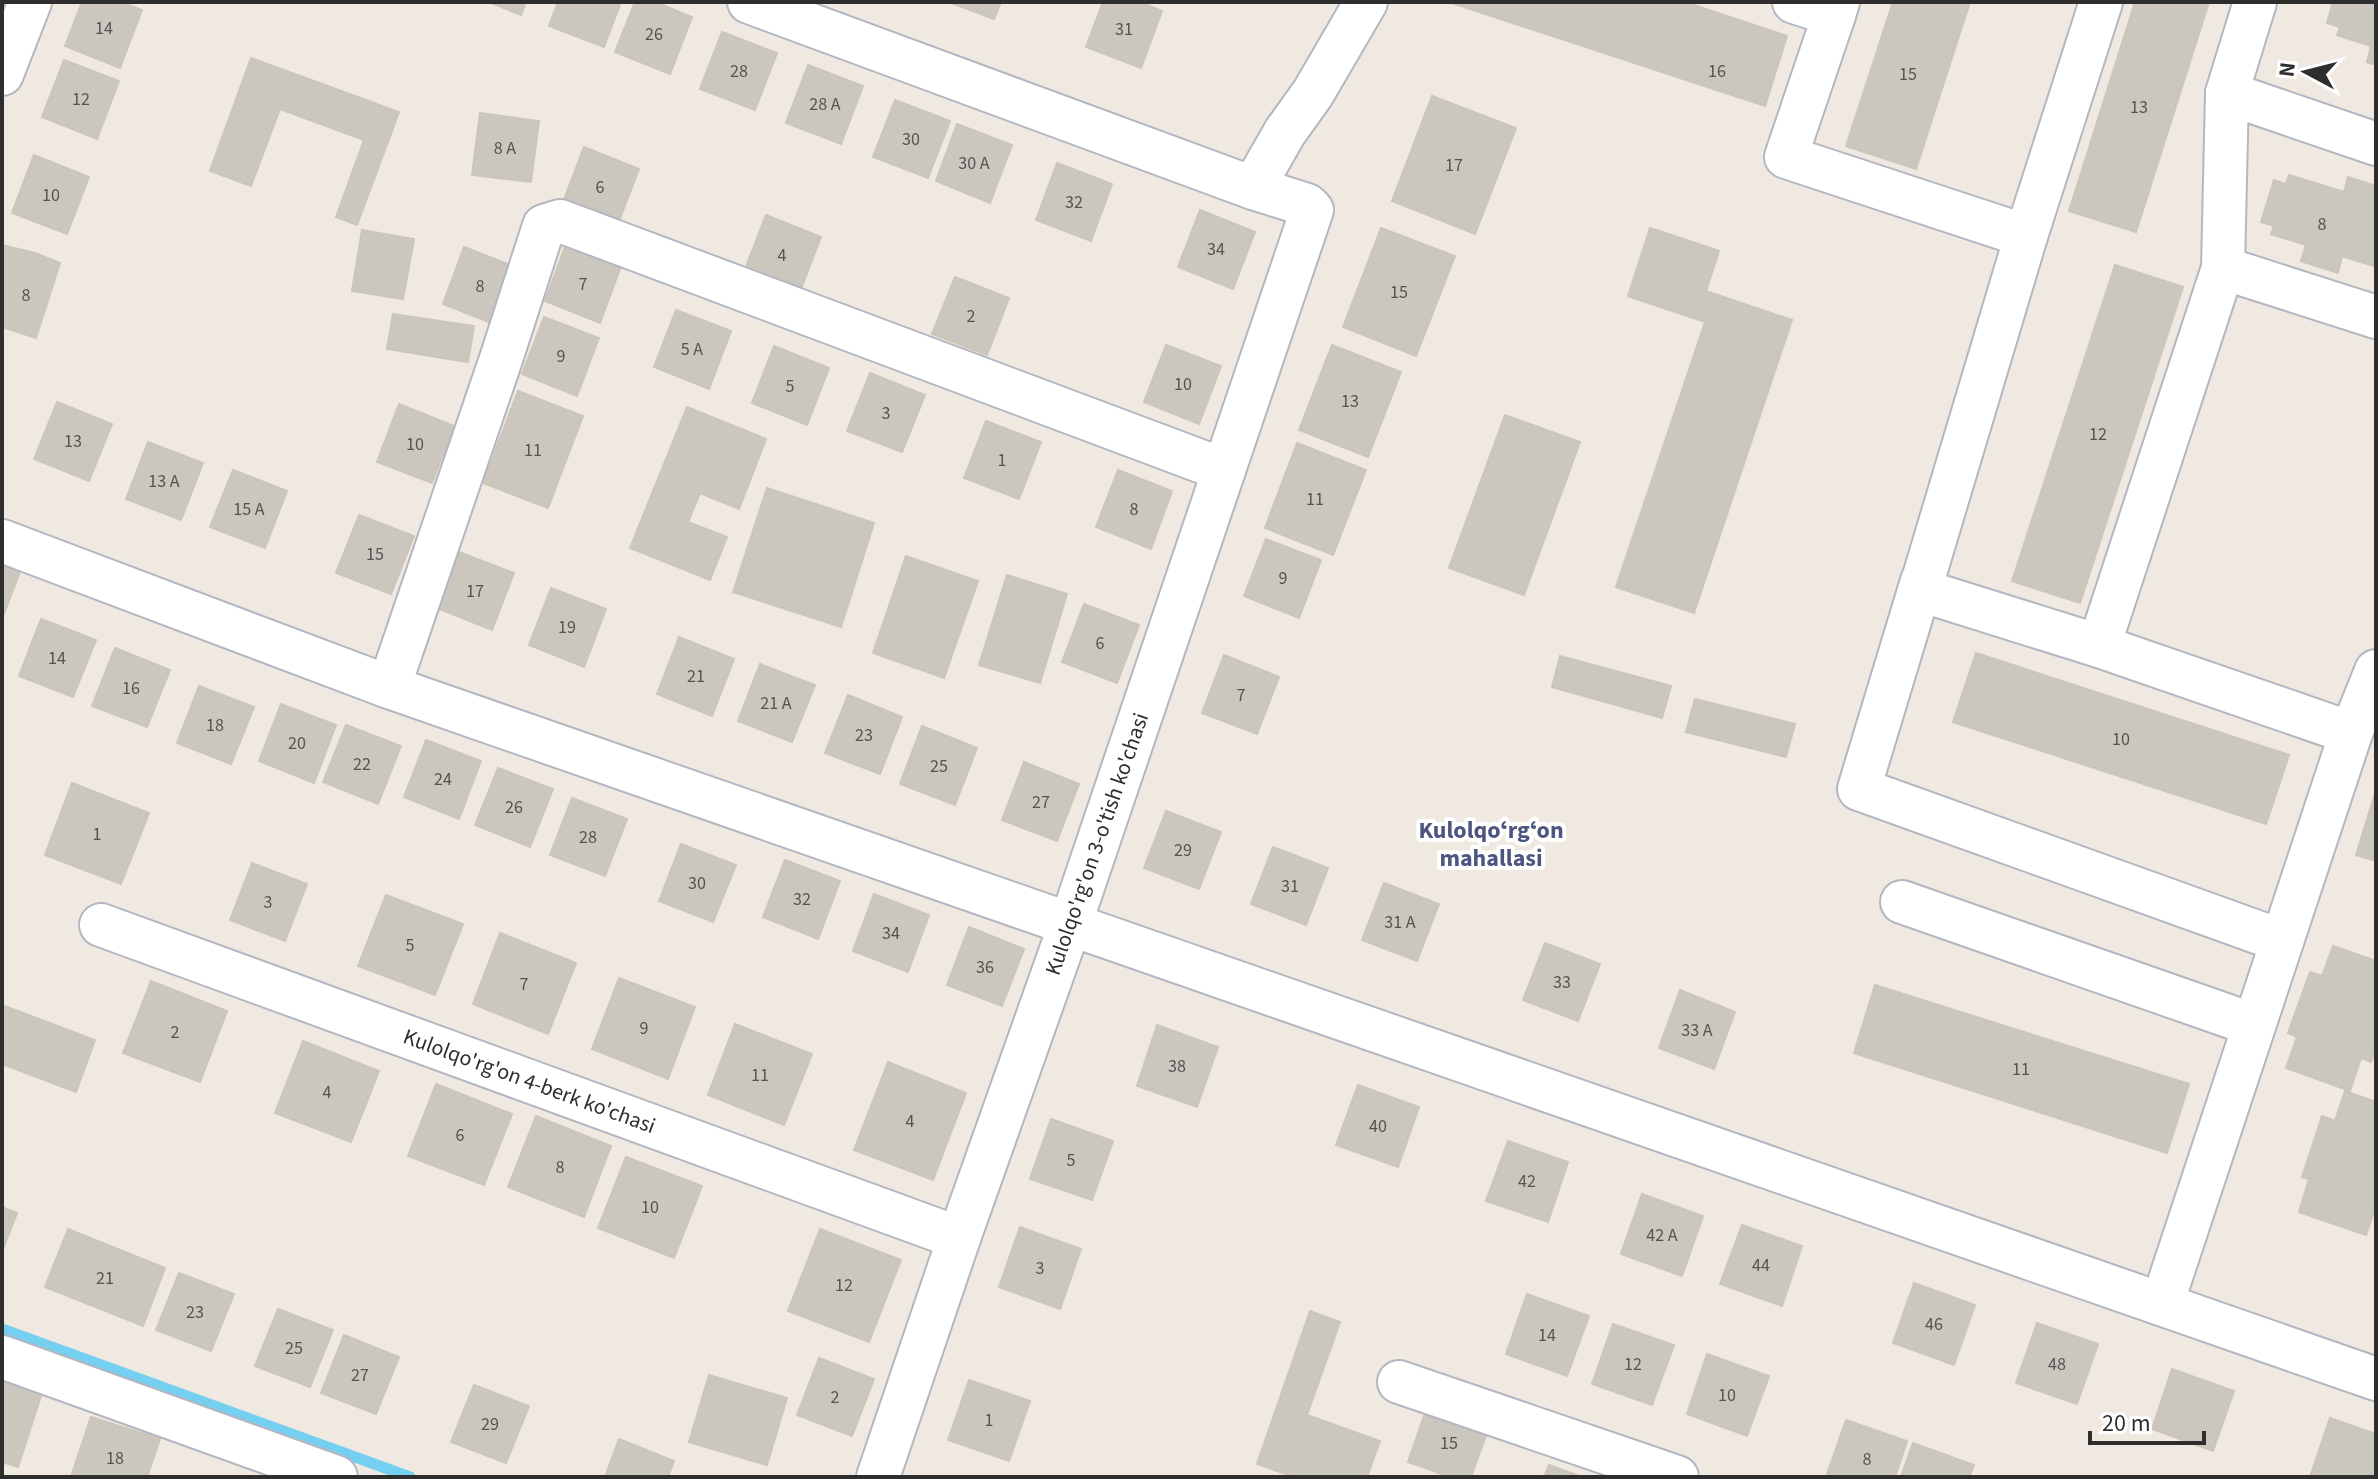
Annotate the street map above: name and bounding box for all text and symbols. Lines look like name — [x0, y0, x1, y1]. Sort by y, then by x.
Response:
house number: 14 — [95, 16, 113, 41]
house number: 31 — [1115, 17, 1133, 42]
house number: 26 — [645, 22, 663, 47]
north arrow — [2266, 32, 2346, 112]
house number: 28 — [730, 59, 748, 84]
house number: 16 — [1708, 59, 1726, 84]
text: N — [2270, 60, 2304, 79]
house number: 15 — [1899, 62, 1917, 87]
house number: 12 — [72, 87, 90, 112]
house number: 28 A — [809, 92, 841, 117]
house number: 13 — [2130, 95, 2148, 120]
house number: 30 — [902, 127, 920, 152]
house number: 8 A — [494, 136, 516, 161]
house number: 30 A — [958, 151, 990, 176]
house number: 17 — [1445, 153, 1463, 178]
house number: 6 — [596, 175, 605, 200]
house number: 10 — [42, 183, 60, 208]
house number: 32 — [1065, 190, 1083, 215]
house number: 8 — [2318, 212, 2327, 237]
house number: 34 — [1207, 237, 1225, 262]
house number: 4 — [778, 243, 787, 268]
house number: 7 — [579, 272, 588, 297]
house number: 8 — [476, 274, 485, 299]
house number: 15 — [1390, 280, 1408, 305]
house number: 8 — [22, 283, 31, 308]
house number: 2 — [967, 304, 976, 329]
house number: 5 A — [681, 337, 703, 362]
house number: 9 — [557, 344, 566, 369]
house number: 10 — [1174, 372, 1192, 397]
house number: 5 — [786, 374, 795, 399]
house number: 13 — [1341, 389, 1359, 414]
house number: 3 — [882, 401, 891, 426]
house number: 12 — [2089, 422, 2107, 447]
house number: 13 — [64, 429, 82, 454]
house number: 10 — [406, 432, 424, 457]
house number: 11 — [524, 438, 542, 463]
house number: 1 — [998, 448, 1006, 473]
house number: 13 A — [148, 469, 180, 494]
house number: 11 — [1306, 487, 1324, 512]
house number: 15 A — [233, 497, 265, 522]
house number: 8 — [1130, 497, 1139, 522]
house number: 15 — [366, 542, 384, 567]
house number: 9 — [1279, 566, 1288, 591]
house number: 17 — [466, 579, 484, 604]
house number: 19 — [558, 615, 576, 640]
house number: 6 — [1096, 631, 1105, 656]
house number: 14 — [48, 646, 66, 671]
house number: 21 — [687, 664, 705, 689]
house number: 16 — [122, 676, 140, 701]
house number: 7 — [1237, 683, 1246, 708]
house number: 21 A — [760, 691, 792, 716]
street label: Kulolqo'rg'on 3-o'tish ko'chasi — [1037, 709, 1157, 979]
house number: 18 — [206, 713, 224, 738]
house number: 23 — [855, 723, 873, 748]
house number: 10 — [2112, 727, 2130, 752]
house number: 20 — [288, 731, 306, 756]
house number: 22 — [353, 752, 371, 777]
house number: 25 — [930, 754, 948, 779]
house number: 24 — [434, 767, 452, 792]
house number: 27 — [1032, 790, 1050, 815]
house number: 26 — [505, 795, 523, 820]
district label: Kulolqoʻrgʻon mahallasi — [1418, 813, 1564, 876]
house number: 1 — [93, 822, 101, 847]
house number: 28 — [579, 825, 597, 850]
house number: 29 — [1174, 838, 1192, 863]
house number: 30 — [688, 871, 706, 896]
house number: 31 — [1281, 874, 1299, 899]
house number: 32 — [793, 887, 811, 912]
house number: 3 — [264, 890, 273, 915]
house number: 31 A — [1384, 910, 1416, 935]
house number: 34 — [882, 921, 900, 946]
house number: 5 — [406, 933, 415, 958]
house number: 36 — [976, 955, 994, 980]
house number: 33 — [1553, 970, 1571, 995]
house number: 7 — [520, 972, 529, 997]
house number: 9 — [640, 1016, 649, 1041]
house number: 33 A — [1681, 1018, 1713, 1043]
house number: 2 — [171, 1020, 180, 1045]
street label: Kulolqo'rg'on 4-berk ko'chasi — [399, 1021, 660, 1142]
house number: 38 — [1168, 1054, 1186, 1079]
house number: 11 — [2012, 1057, 2030, 1082]
house number: 11 — [751, 1063, 769, 1088]
house number: 4 — [323, 1080, 332, 1105]
house number: 4 — [906, 1109, 915, 1134]
house number: 40 — [1369, 1114, 1387, 1139]
house number: 6 — [456, 1123, 465, 1148]
house number: 5 — [1067, 1148, 1076, 1173]
house number: 8 — [556, 1155, 565, 1180]
house number: 42 — [1518, 1169, 1536, 1194]
house number: 10 — [641, 1195, 659, 1220]
house number: 42 A — [1646, 1223, 1678, 1248]
house number: 44 — [1752, 1253, 1770, 1278]
house number: 3 — [1036, 1256, 1045, 1281]
house number: 21 — [96, 1266, 114, 1291]
house number: 12 — [835, 1273, 853, 1298]
house number: 23 — [186, 1300, 204, 1325]
house number: 46 — [1925, 1312, 1943, 1337]
house number: 14 — [1538, 1323, 1556, 1348]
house number: 25 — [285, 1336, 303, 1361]
house number: 12 — [1624, 1352, 1642, 1377]
house number: 48 — [2048, 1352, 2066, 1377]
house number: 27 — [351, 1363, 369, 1388]
house number: 10 — [1718, 1383, 1736, 1408]
house number: 2 — [831, 1385, 840, 1410]
scale bar — [2090, 1395, 2204, 1445]
text: 20 m — [2102, 1406, 2151, 1441]
house number: 1 — [985, 1408, 993, 1433]
house number: 29 — [481, 1412, 499, 1437]
house number: 15 — [1440, 1431, 1458, 1456]
house number: 18 — [106, 1446, 124, 1471]
house number: 8 — [1863, 1447, 1872, 1472]

